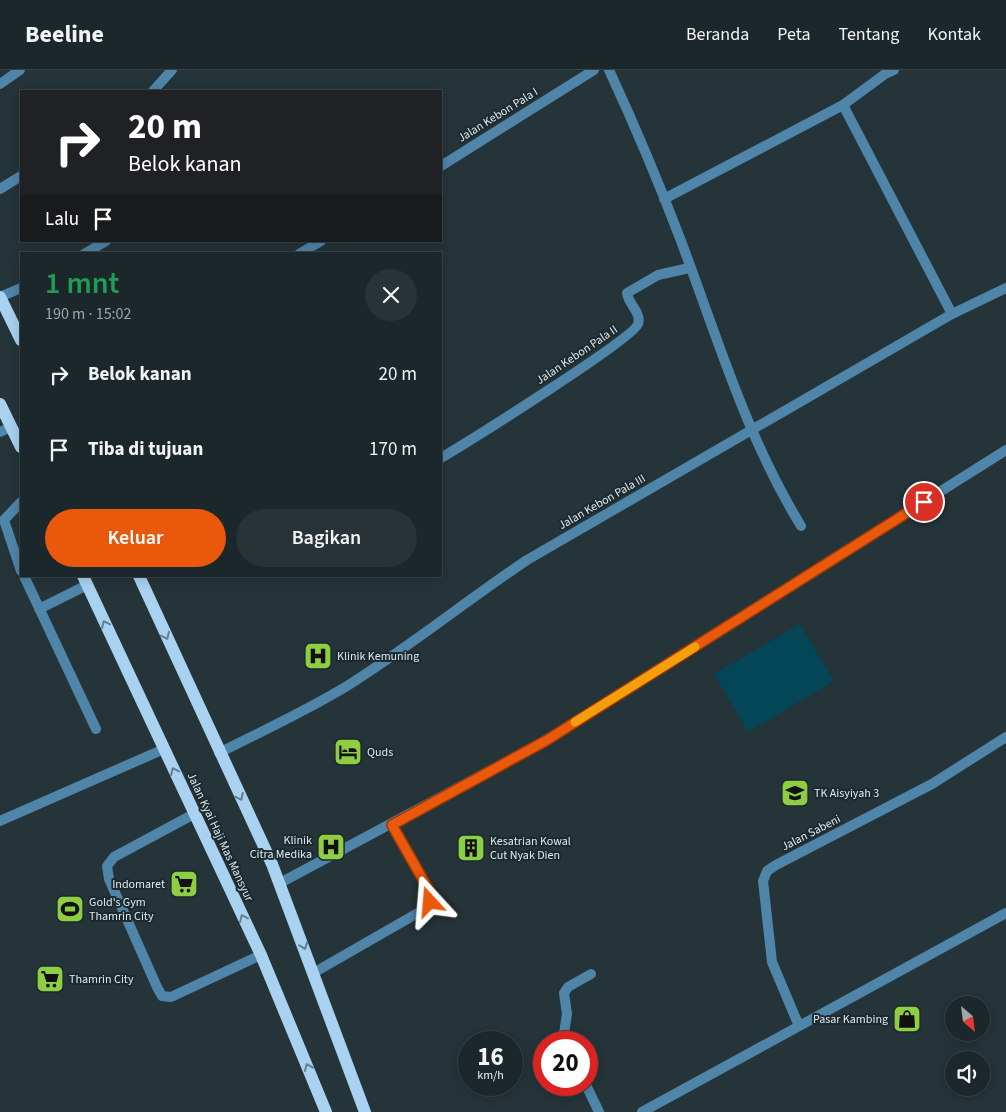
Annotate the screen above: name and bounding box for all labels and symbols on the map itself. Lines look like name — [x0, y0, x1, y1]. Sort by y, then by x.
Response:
street label: Jalan Kebon Pala I — [455, 83, 541, 147]
street label: Jalan Kebon Pala II — [533, 321, 621, 389]
street label: Jalan Kebon Pala III — [555, 470, 649, 534]
pin — [903, 481, 945, 523]
one-way arrow — [101, 620, 111, 629]
one-way arrow — [160, 631, 170, 640]
hospital icon: Klinik Kemuning — [303, 641, 333, 671]
place label: Klinik Kemuning — [337, 648, 419, 665]
hotel icon: Quds — [333, 737, 363, 767]
place label: Quds — [367, 744, 393, 761]
one-way arrow — [170, 767, 180, 776]
street label: Jalan Kyai Haji Mas Mansyur — [183, 770, 258, 905]
school or university icon: TK Aisyiyah 3 — [780, 778, 810, 808]
place label: TK Aisyiyah 3 — [814, 785, 879, 802]
one-way arrow — [234, 792, 244, 801]
street label: Jalan Sabeni — [778, 811, 844, 855]
place label: Klinik Citra Medika — [250, 832, 312, 863]
hospital icon: Klinik Citra Medika — [316, 832, 346, 862]
building icon: Kesatrian Kowal Cut Nyak Dien — [456, 833, 486, 863]
place label: Kesatrian Kowal Cut Nyak Dien — [490, 833, 571, 864]
supermarket icon: Indomaret — [169, 869, 199, 899]
position arrow — [403, 875, 455, 927]
place label: Indomaret — [112, 876, 165, 893]
sports icon: Gold's Gym Thamrin City — [55, 894, 85, 924]
place label: Gold's Gym Thamrin City — [89, 894, 154, 925]
one-way arrow — [239, 914, 250, 923]
one-way arrow — [298, 941, 309, 950]
supermarket icon: Thamrin City — [35, 964, 65, 994]
place label: Thamrin City — [69, 971, 134, 988]
north arrow — [945, 996, 990, 1041]
shop icon: Pasar Kambing — [892, 1004, 922, 1034]
place label: Pasar Kambing — [813, 1011, 888, 1028]
speed limit sign: 20 — [533, 1031, 598, 1096]
one-way arrow — [303, 1063, 314, 1072]

